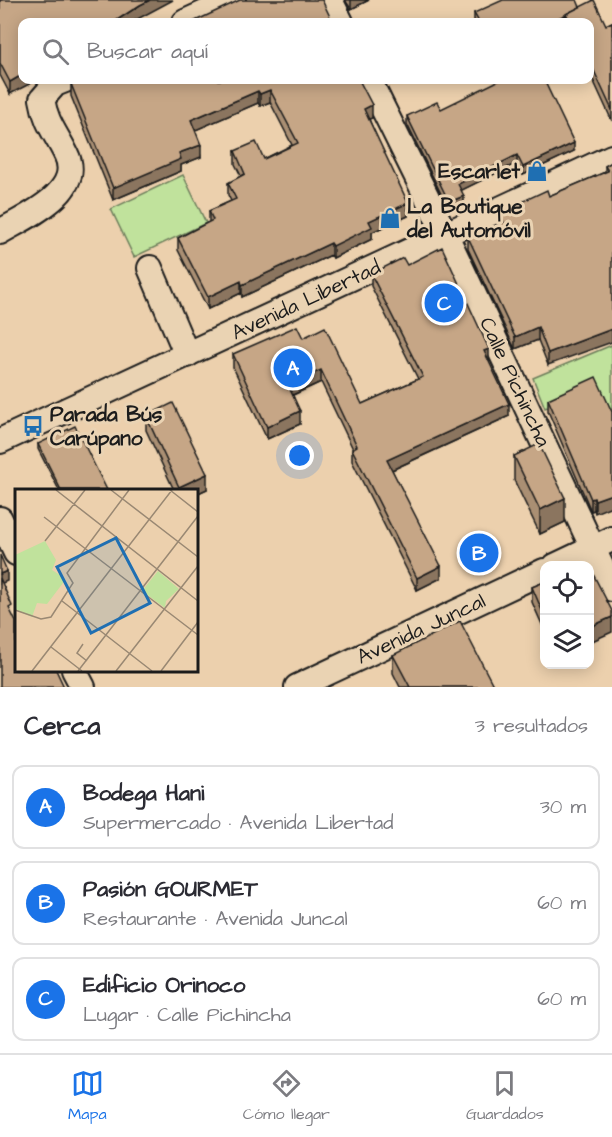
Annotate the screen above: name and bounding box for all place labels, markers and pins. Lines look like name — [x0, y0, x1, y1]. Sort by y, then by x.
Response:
place label: Escarlet — [438, 157, 521, 186]
shop icon: Escarlet — [525, 159, 549, 183]
place label: La Boutique del Automóvil — [406, 192, 531, 245]
shop icon: La Boutique del Automóvil — [378, 206, 402, 230]
pin: C — [424, 280, 464, 326]
pin: A — [274, 346, 312, 391]
place label: Parada Bús Carúpano — [50, 400, 163, 454]
bus stop icon: Parada Bús Carúpano — [21, 414, 45, 438]
pin: B — [460, 530, 498, 576]

